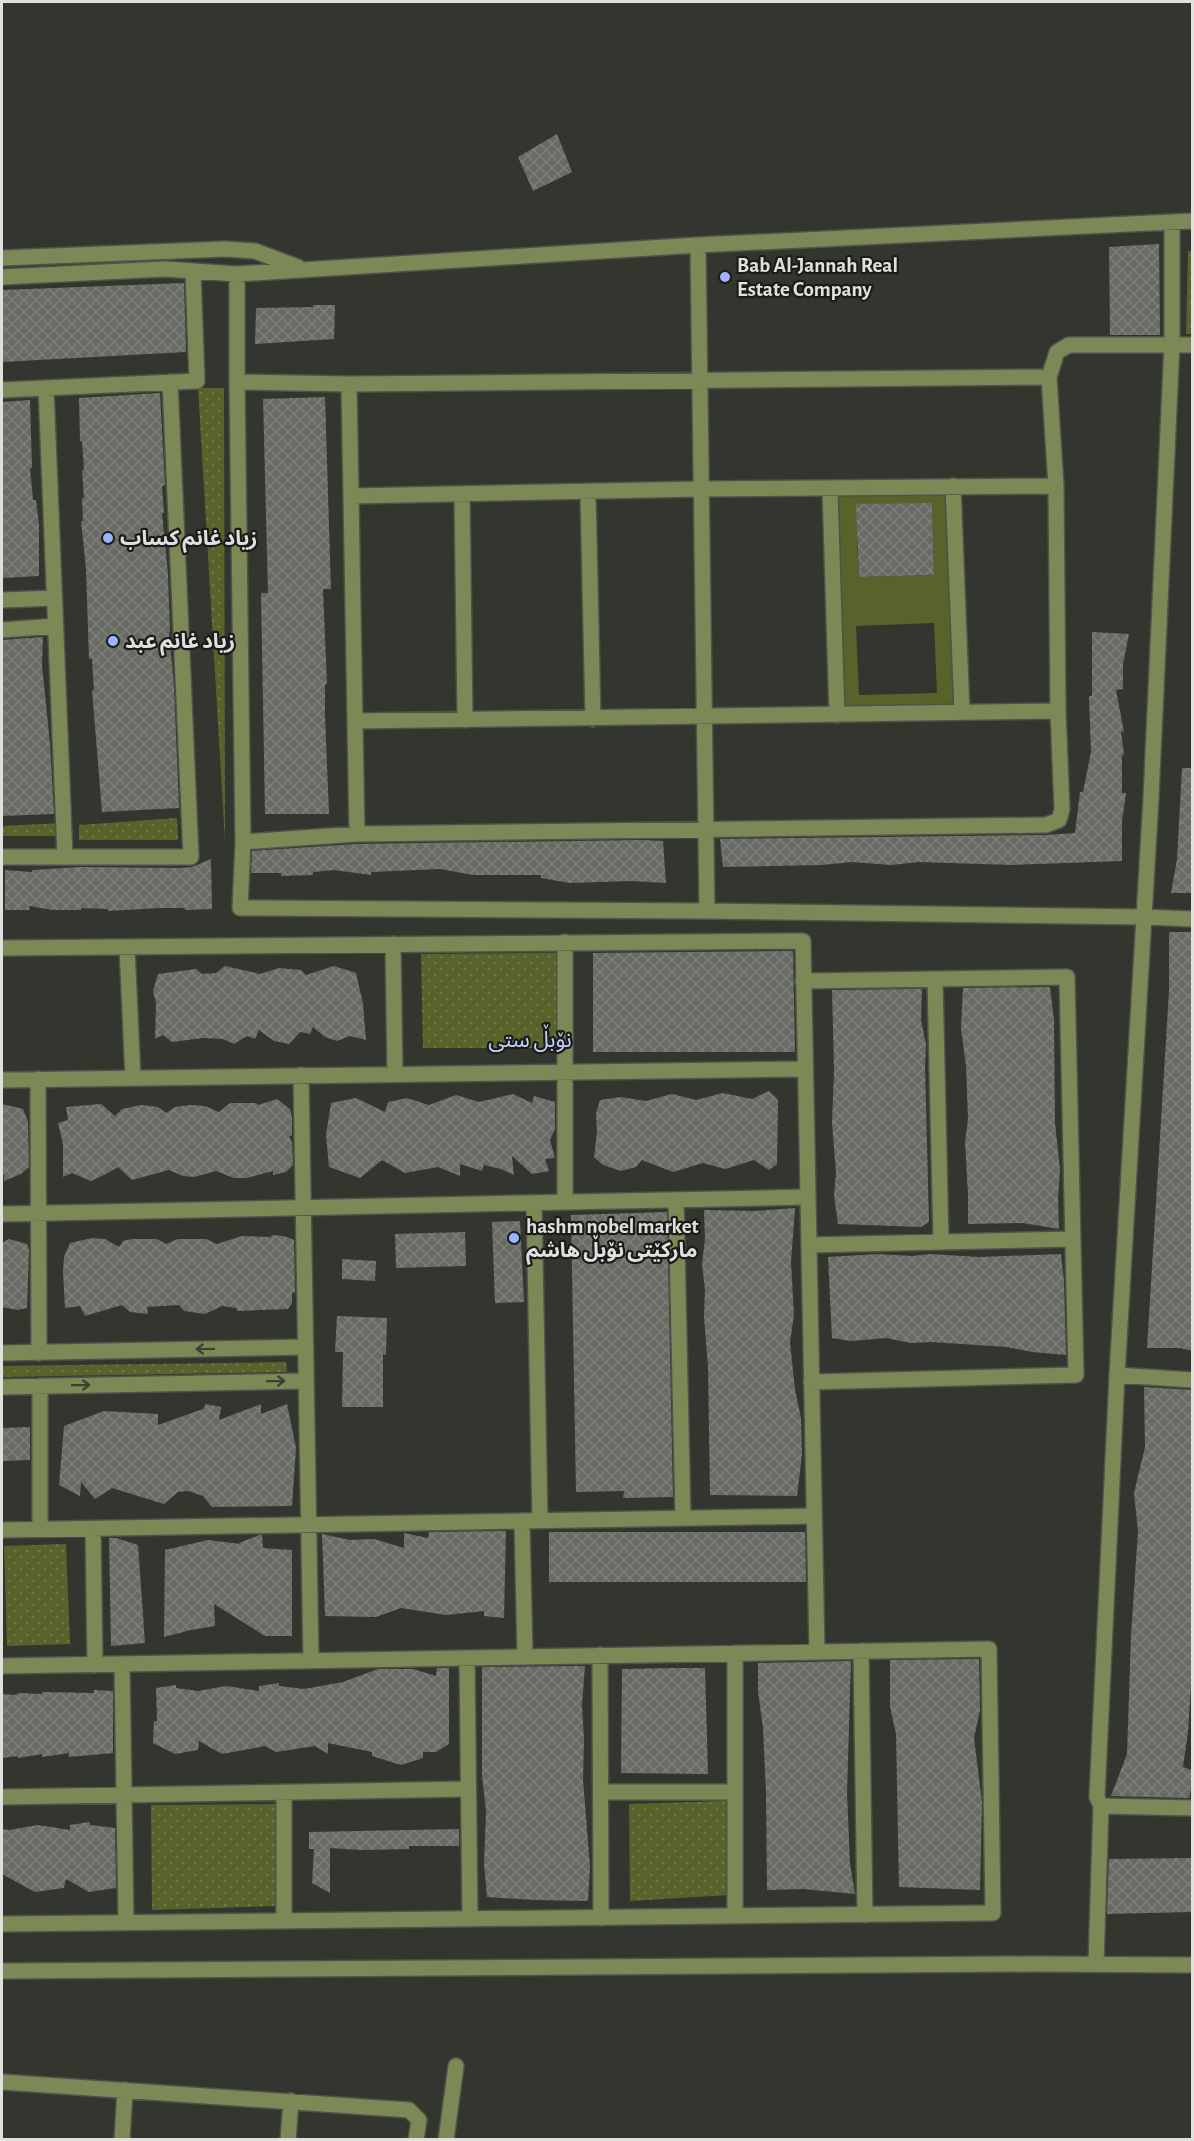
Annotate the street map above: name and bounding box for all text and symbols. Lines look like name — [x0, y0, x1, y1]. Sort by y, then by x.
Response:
place label: Bab Al-Jannah Real Estate Company — [737, 255, 898, 300]
marker: Bab Al-Jannah Real Estate Company — [718, 270, 732, 284]
place label: زياد غانم كساب — [120, 528, 257, 553]
marker: زياد غانم كساب — [101, 531, 115, 545]
place label: زياد غانم عبد — [125, 631, 235, 656]
marker: زياد غانم عبد — [106, 634, 120, 648]
district label: نۆبڵ ستی — [488, 1024, 572, 1052]
place label: hashm nobel market مارکێتی نۆبڵ هاشم — [526, 1216, 699, 1265]
marker: hashm nobel market مارکێتی نۆبڵ هاشم — [507, 1231, 521, 1245]
one-way arrow — [196, 1343, 216, 1355]
one-way arrow — [265, 1376, 285, 1387]
one-way arrow — [70, 1380, 90, 1391]

